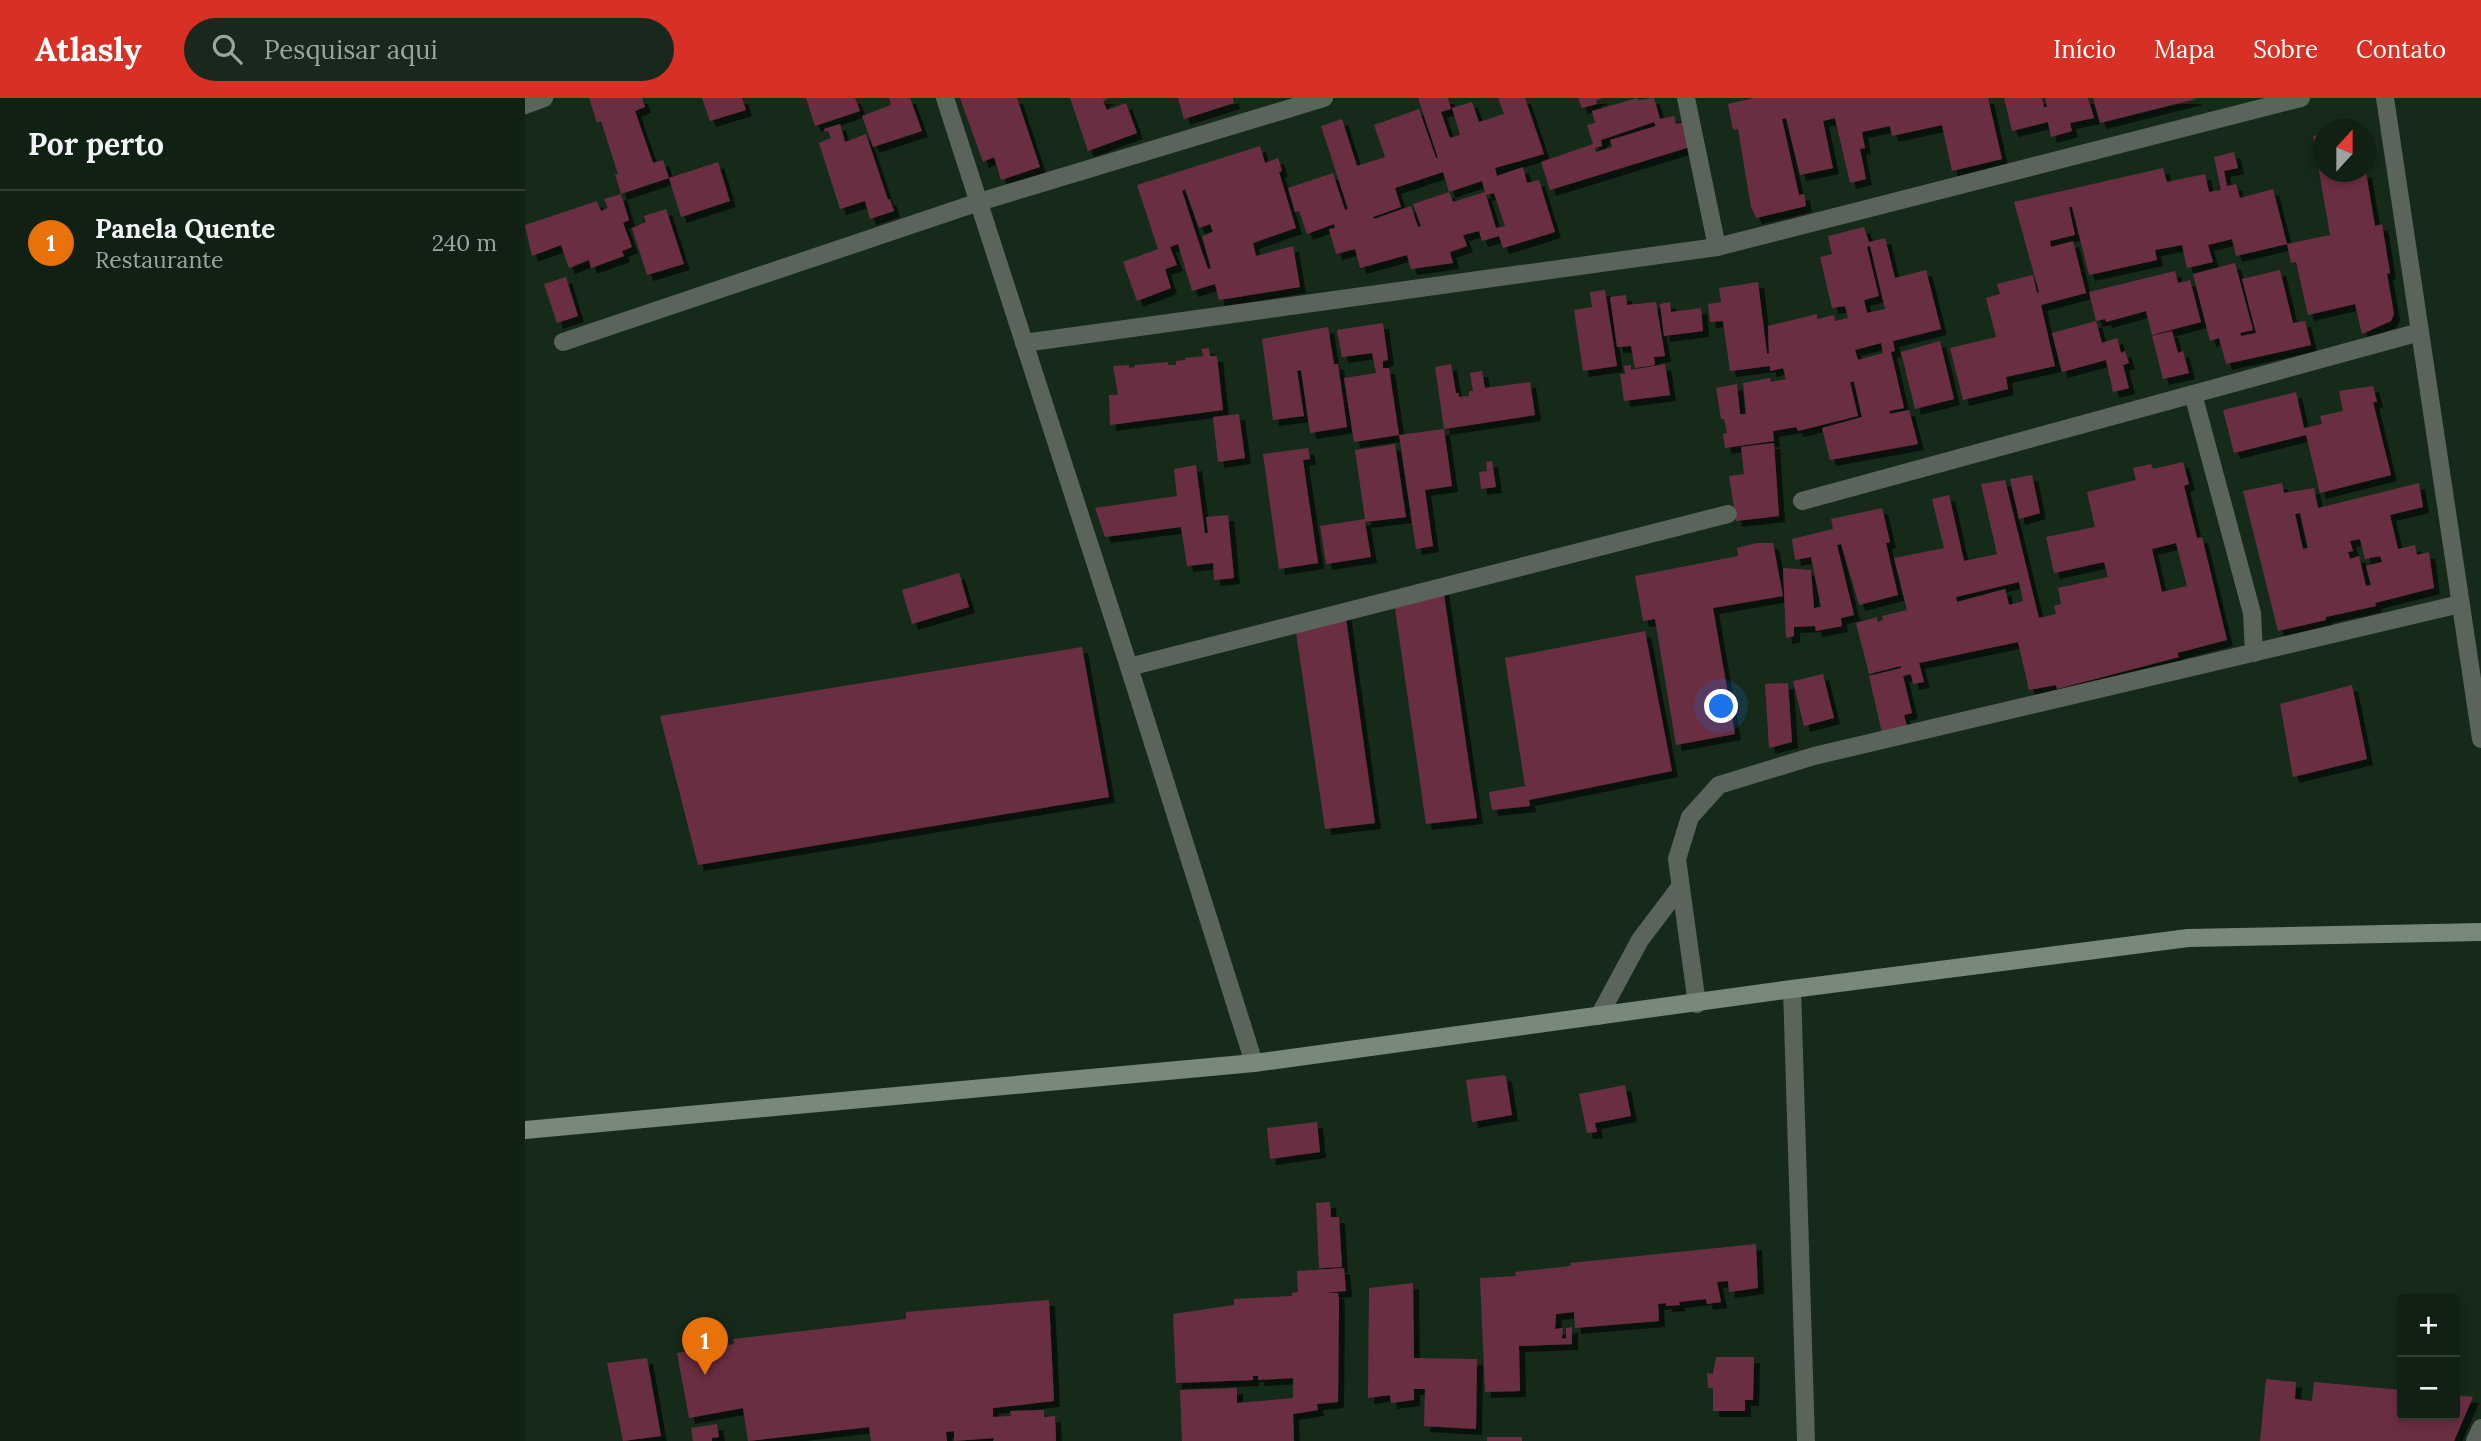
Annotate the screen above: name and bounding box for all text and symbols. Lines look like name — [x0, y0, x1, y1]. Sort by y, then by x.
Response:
search box — [184, 18, 674, 81]
text: Atlasly — [35, 28, 142, 70]
icon: search — [208, 30, 246, 68]
text: Pesquisar aqui — [264, 33, 438, 66]
text: Início — [2053, 34, 2116, 65]
text: Mapa — [2154, 34, 2215, 65]
text: Sobre — [2253, 34, 2318, 65]
text: Contato — [2356, 34, 2446, 65]
north arrow — [2313, 119, 2376, 182]
text: Por perto — [28, 125, 164, 163]
text: Panela Quente — [95, 212, 275, 245]
text: 1 — [46, 228, 56, 257]
text: 240 m — [432, 228, 497, 257]
text: Restaurante — [95, 245, 224, 274]
your location — [1704, 689, 1738, 723]
map controls — [2397, 1294, 2460, 1420]
button: + — [2397, 1294, 2460, 1357]
pin: 1 — [682, 1317, 728, 1375]
button: − — [2397, 1357, 2460, 1420]

